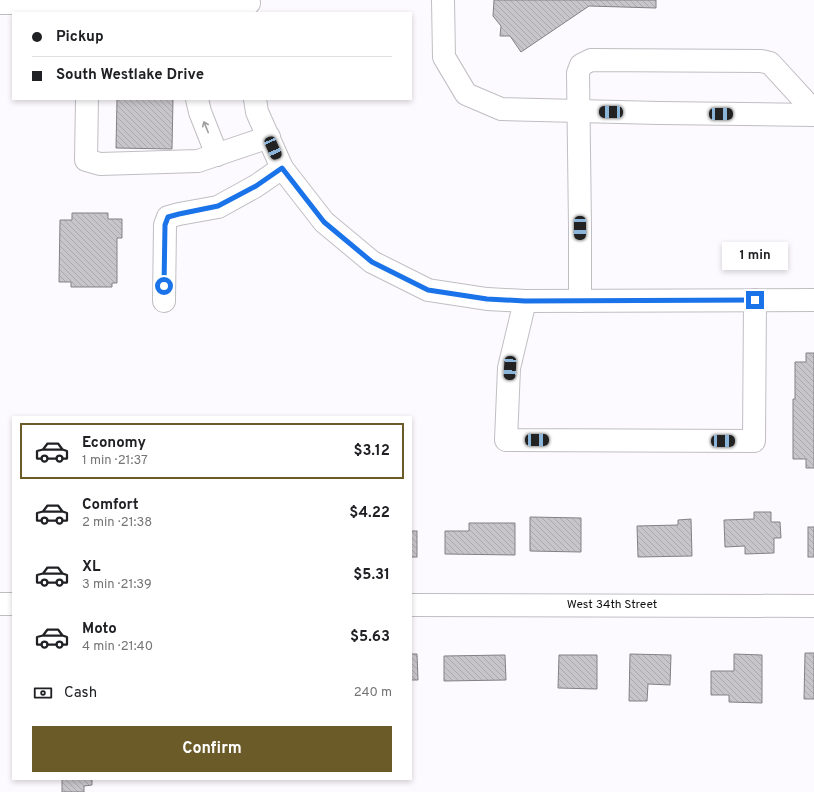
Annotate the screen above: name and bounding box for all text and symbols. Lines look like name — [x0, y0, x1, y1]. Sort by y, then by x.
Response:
text: Pickup — [56, 28, 104, 47]
text: South Westlake Drive — [56, 66, 204, 85]
car — [599, 106, 623, 118]
car — [709, 108, 733, 120]
one-way arrow — [202, 122, 210, 134]
car — [263, 135, 283, 161]
car — [574, 216, 586, 240]
callout: 1 min — [722, 242, 788, 270]
text: 1 min — [739, 248, 771, 264]
route start — [155, 277, 173, 295]
route end — [746, 291, 764, 309]
car — [503, 356, 517, 380]
icon: car — [34, 433, 70, 469]
text: Economy — [82, 434, 146, 453]
car — [525, 434, 549, 446]
car — [711, 435, 735, 447]
text: $3.12 — [353, 442, 390, 461]
text: 1 min · 21:37 — [82, 453, 148, 469]
icon: car — [34, 495, 70, 531]
text: Comfort — [82, 496, 139, 515]
text: $4.22 — [349, 504, 390, 523]
text: 2 min · 21:38 — [82, 515, 152, 531]
icon: car — [34, 557, 70, 593]
text: XL — [82, 558, 100, 577]
text: $5.31 — [353, 566, 390, 585]
text: 3 min · 21:39 — [82, 577, 152, 593]
street label: West 34th Street — [567, 597, 657, 613]
icon: car — [34, 619, 70, 655]
text: Moto — [82, 620, 117, 639]
text: $5.63 — [350, 628, 390, 647]
text: 4 min · 21:40 — [82, 639, 153, 655]
icon: cash — [32, 682, 54, 704]
text: Cash — [64, 684, 97, 703]
text: 240 m — [354, 685, 392, 701]
button: Confirm — [32, 726, 392, 772]

